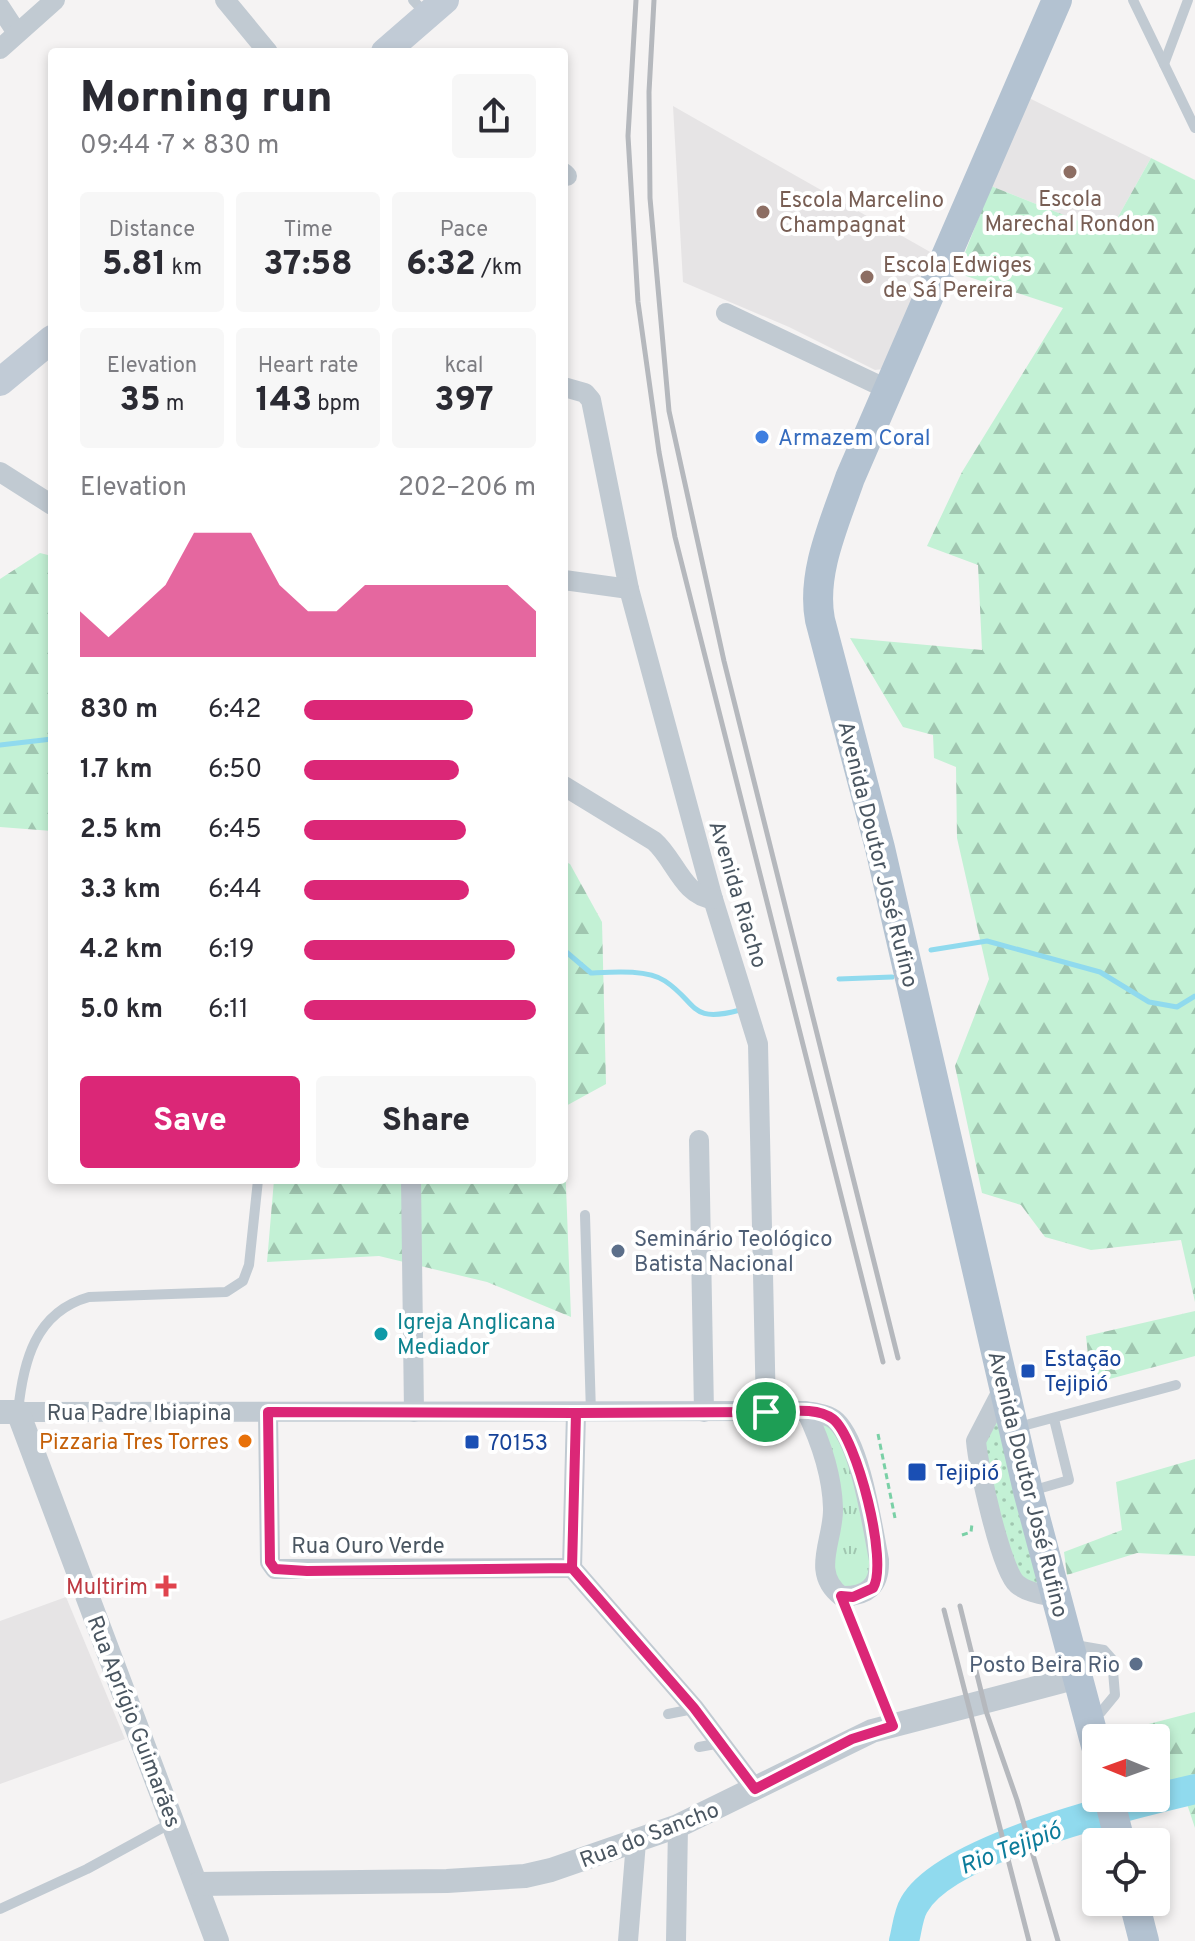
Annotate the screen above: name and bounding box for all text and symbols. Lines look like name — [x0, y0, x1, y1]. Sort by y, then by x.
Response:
text: Morning run — [80, 72, 333, 128]
button: share — [452, 74, 536, 158]
text: 09:44 · 7 × 830 m — [80, 130, 279, 163]
marker: Escola Marechal Rondon — [1061, 163, 1079, 181]
place label: Escola Marechal Rondon — [984, 187, 1156, 239]
place label: Escola Marcelino Champagnat — [779, 188, 944, 240]
marker: Escola Marcelino Champagnat — [754, 203, 772, 221]
text: Distance — [109, 217, 195, 244]
text: Time — [283, 217, 333, 244]
text: Pace — [440, 217, 488, 244]
text: 5.81 — [102, 244, 166, 287]
text: 37:58 — [263, 244, 353, 287]
text: 6:32 — [406, 244, 476, 287]
place label: Escola Edwiges de Sá Pereira — [883, 253, 1032, 305]
text: km — [166, 255, 202, 282]
text: /km — [476, 255, 522, 282]
marker: Escola Edwiges de Sá Pereira — [858, 268, 876, 286]
text: Elevation — [107, 353, 197, 380]
text: Heart rate — [258, 353, 358, 380]
text: kcal — [444, 353, 484, 380]
text: 35 — [120, 380, 161, 423]
text: 143 — [255, 380, 312, 423]
text: 397 — [434, 380, 494, 423]
text: m — [161, 391, 184, 418]
text: bpm — [312, 391, 361, 418]
place label: Armazem Coral — [778, 426, 930, 453]
marker: Armazem Coral — [753, 428, 771, 446]
text: Elevation — [80, 472, 187, 505]
text: 202–206 m — [398, 472, 536, 505]
text: 830 m — [80, 694, 158, 727]
text: 6:42 — [208, 694, 261, 727]
street label: Avenida Doutor José Rufino — [830, 719, 923, 990]
text: 1.7 km — [80, 754, 153, 787]
text: 6:50 — [208, 754, 262, 787]
text: 2.5 km — [80, 814, 162, 847]
text: 6:45 — [208, 814, 262, 847]
street label: Avenida Riacho — [701, 818, 772, 971]
text: 3.3 km — [80, 874, 161, 907]
text: 6:44 — [208, 874, 262, 907]
text: 4.2 km — [80, 934, 163, 967]
text: 6:19 — [208, 934, 255, 967]
text: 5.0 km — [80, 994, 163, 1027]
text: 6:11 — [208, 994, 249, 1027]
button: Save — [80, 1076, 300, 1168]
button: Share — [316, 1076, 536, 1168]
place label: Seminário Teológico Batista Nacional — [634, 1227, 832, 1279]
marker: Seminário Teológico Batista Nacional — [609, 1242, 627, 1260]
place label: Igreja Anglicana Mediador — [397, 1310, 555, 1362]
marker: Igreja Anglicana Mediador — [372, 1325, 390, 1343]
place label: Estação Tejipió — [1044, 1347, 1122, 1399]
street label: Avenida Doutor José Rufino — [980, 1349, 1073, 1620]
marker: Estação Tejipió — [1019, 1362, 1037, 1380]
pin — [732, 1378, 800, 1446]
icon: arrive — [744, 1390, 788, 1434]
street label: Rua Padre Ibiapina — [47, 1401, 231, 1428]
place label: Pizzaria Tres Torres — [39, 1430, 229, 1457]
place label: 70153 — [488, 1431, 548, 1458]
marker: Pizzaria Tres Torres — [236, 1432, 254, 1450]
marker: 70153 — [463, 1433, 481, 1451]
marker: Tejipió — [906, 1461, 928, 1483]
place label: Tejipió — [935, 1461, 999, 1488]
street label: Rua Ouro Verde — [291, 1534, 445, 1561]
place label: Multirim — [66, 1575, 148, 1602]
marker: Multirim — [155, 1575, 177, 1597]
street label: Rua Aprígio Guimarães — [80, 1612, 186, 1832]
place label: Posto Beira Rio — [969, 1653, 1120, 1680]
marker: Posto Beira Rio — [1127, 1655, 1145, 1673]
north arrow — [1082, 1724, 1170, 1812]
map controls — [1082, 1724, 1170, 1916]
street label: Rua do Sancho — [576, 1797, 723, 1875]
water label: Rio Tejipió — [956, 1816, 1067, 1883]
button: locate — [1082, 1828, 1170, 1916]

